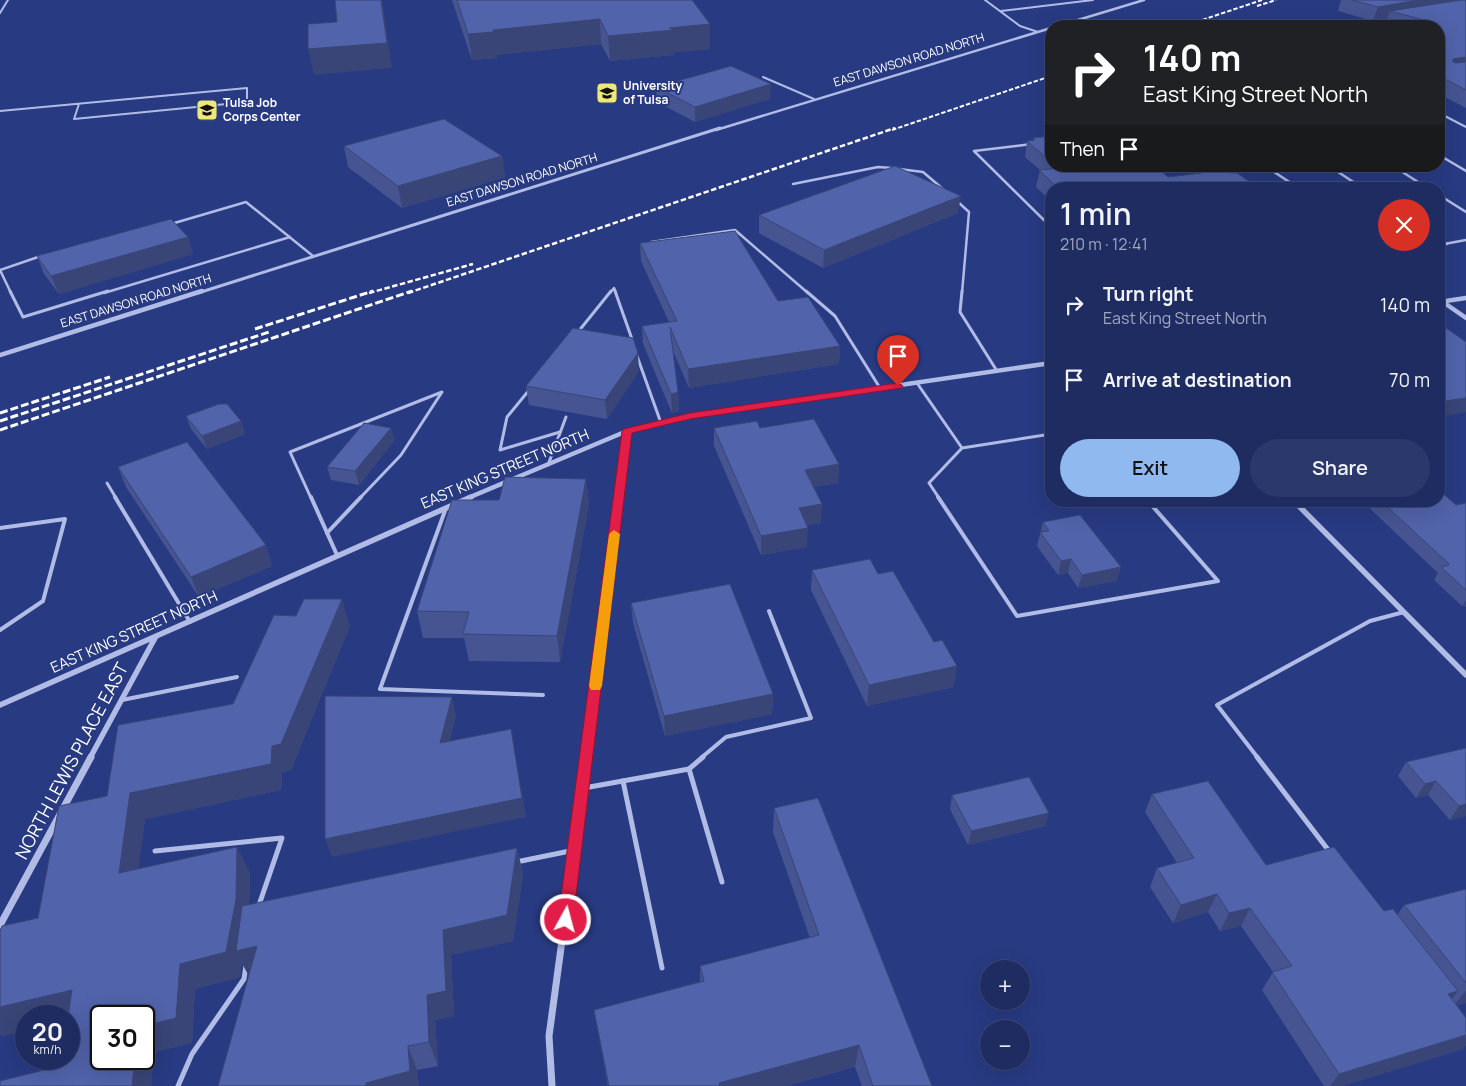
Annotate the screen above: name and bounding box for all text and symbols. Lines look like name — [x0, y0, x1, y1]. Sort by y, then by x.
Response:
street label: EAST DAWSON ROAD NORTH — [831, 28, 986, 91]
text: 140 m — [1143, 34, 1241, 82]
icon: right — [1060, 40, 1125, 105]
place label: University of Tulsa — [623, 77, 683, 108]
text: East King Street North — [1143, 79, 1368, 109]
school or university icon: University of Tulsa — [595, 81, 619, 105]
place label: Tulsa Job Corps Center — [223, 94, 301, 125]
school or university icon: Tulsa Job Corps Center — [195, 98, 219, 122]
icon: arrive — [1115, 135, 1143, 163]
text: Then — [1060, 136, 1105, 162]
street label: EAST DAWSON ROAD NORTH — [444, 148, 599, 211]
text: 1 min — [1060, 193, 1132, 234]
button: close — [1378, 199, 1430, 251]
text: 210 m · 12:41 — [1060, 233, 1148, 255]
street label: EAST DAWSON ROAD NORTH — [58, 269, 213, 332]
text: Turn right — [1103, 281, 1193, 307]
icon: right — [1060, 291, 1088, 319]
text: 140 m — [1380, 292, 1430, 318]
text: East King Street North — [1103, 307, 1267, 329]
pin — [877, 335, 919, 386]
icon: arrive — [884, 342, 912, 370]
icon: arrive — [1060, 366, 1088, 394]
text: Arrive at destination — [1103, 367, 1292, 393]
text: 70 m — [1389, 367, 1430, 393]
street label: EAST KING STREET NORTH — [417, 424, 592, 514]
button: Exit — [1060, 439, 1240, 497]
button: Share — [1250, 439, 1430, 497]
street label: EAST KING STREET NORTH — [47, 585, 221, 678]
street label: NORTH LEWIS PLACE EAST — [9, 658, 133, 863]
position arrow — [539, 893, 591, 945]
map controls — [980, 960, 1030, 1070]
button: + — [980, 960, 1030, 1010]
speed limit sign: 30 — [90, 1005, 155, 1070]
text: 20 — [32, 1014, 63, 1049]
button: − — [980, 1020, 1030, 1070]
text: km/h — [34, 1041, 61, 1058]

